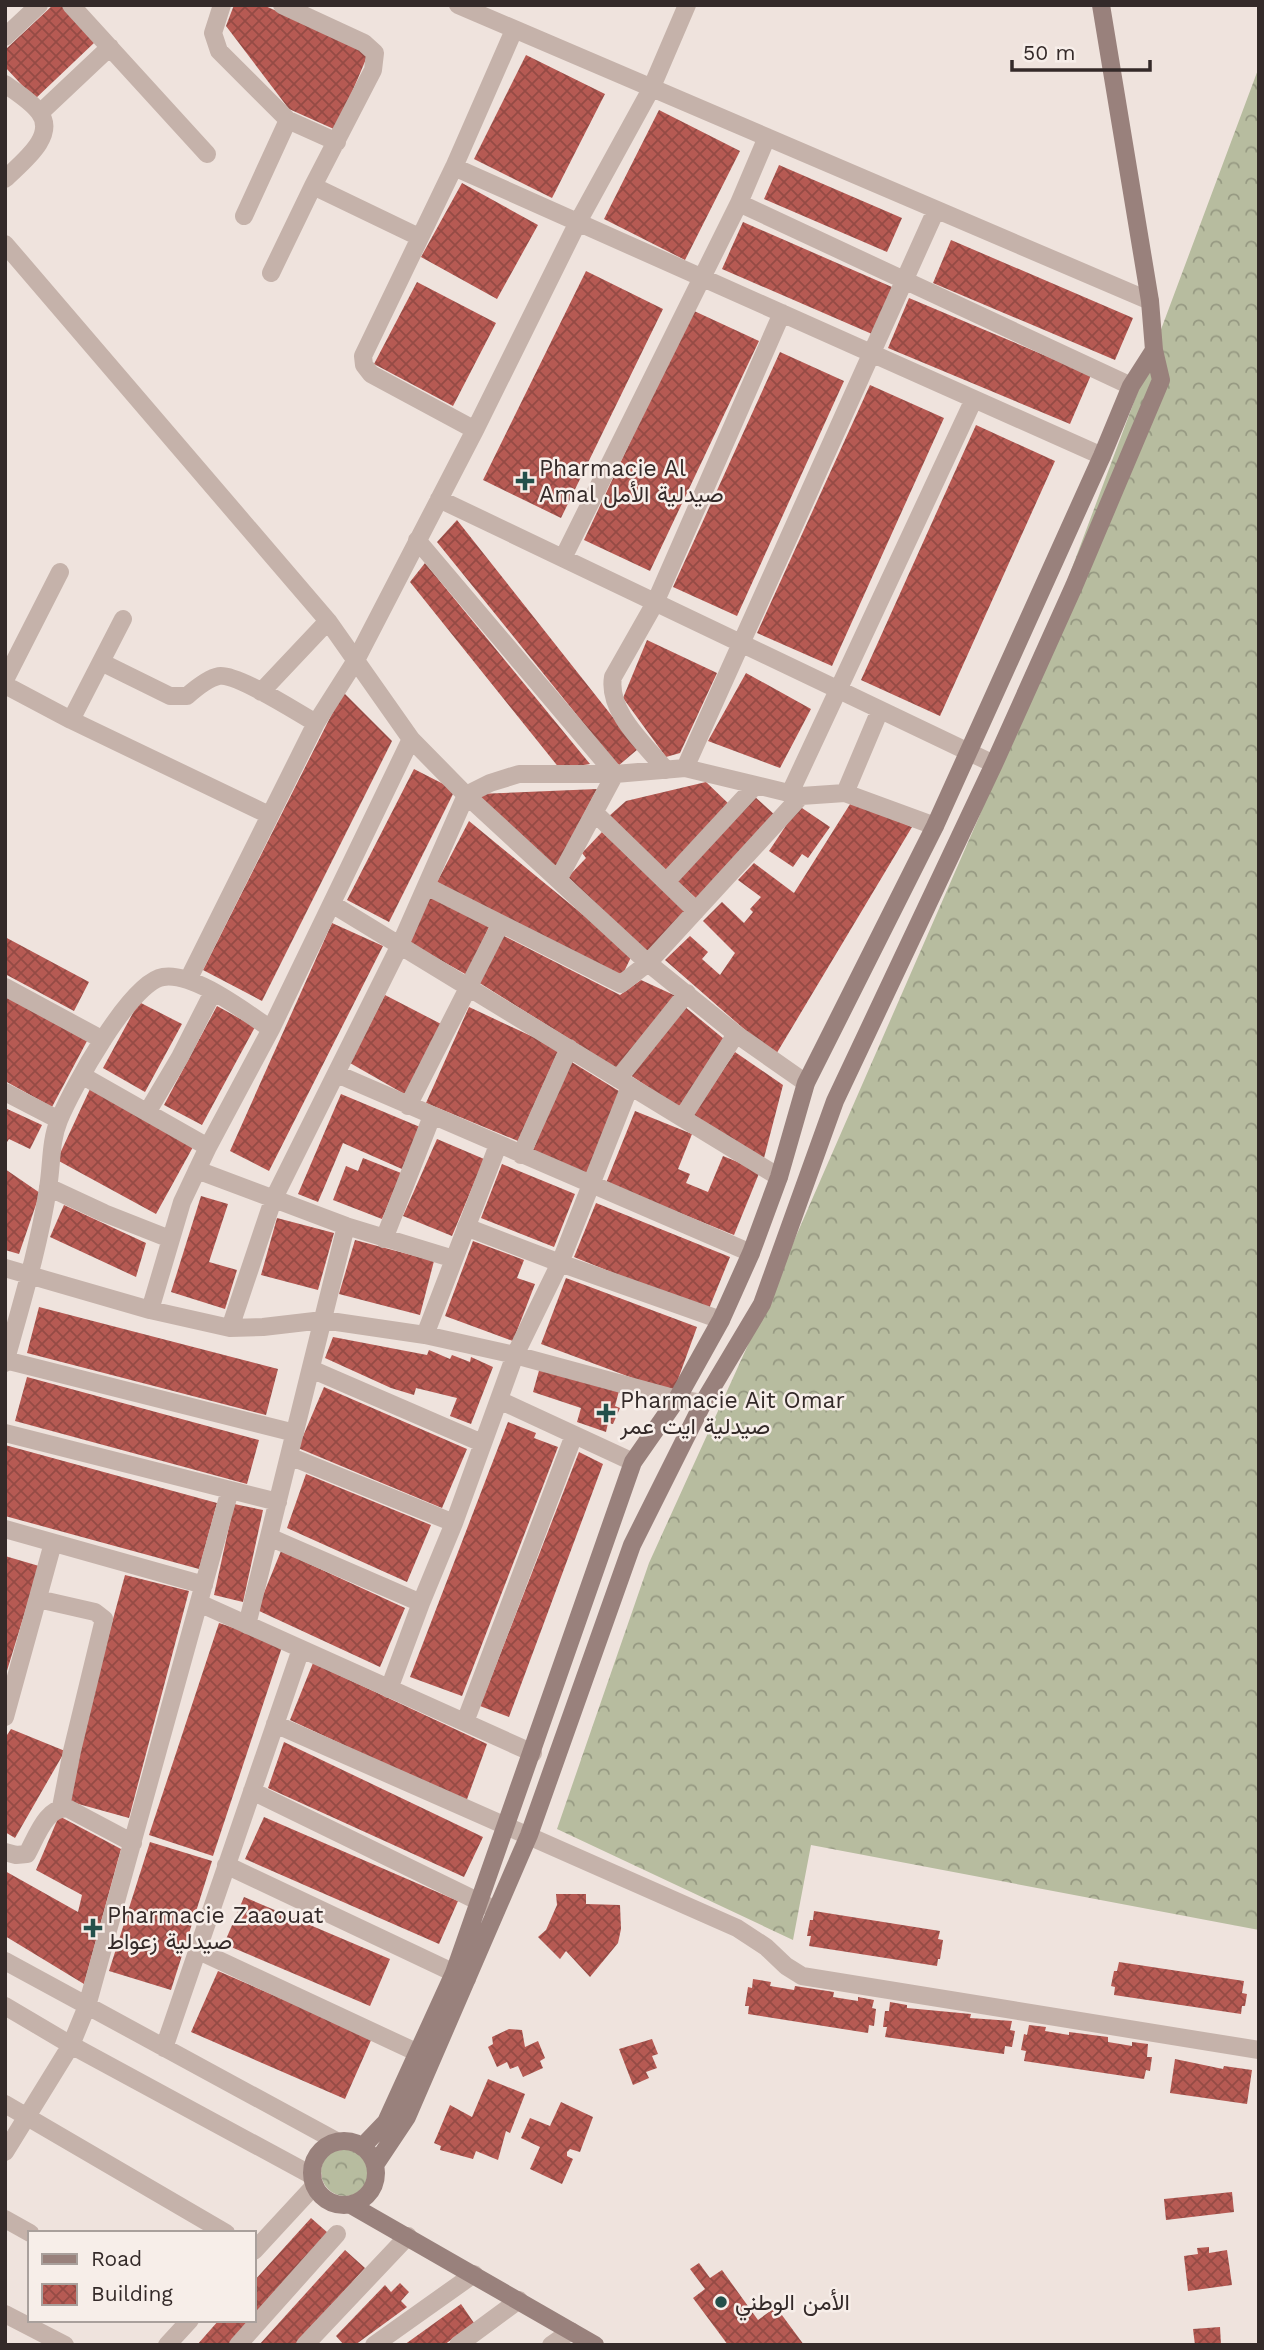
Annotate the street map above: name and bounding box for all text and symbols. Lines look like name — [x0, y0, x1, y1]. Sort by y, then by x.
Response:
scale bar — [1012, 28, 1150, 72]
text: 50 m — [1023, 40, 1075, 65]
place label: Pharmacie Al Amal صيدلية الأمل — [539, 455, 724, 508]
marker: Pharmacie Al Amal صيدلية الأمل — [517, 473, 533, 489]
place label: Pharmacie Ait Omar صيدلية ايت عمر — [619, 1387, 845, 1441]
marker: Pharmacie Ait Omar صيدلية ايت عمر — [598, 1405, 614, 1421]
place label: Pharmacie Zaaouat صيدلية زعواط — [107, 1902, 324, 1956]
marker: Pharmacie Zaaouat صيدلية زعواط — [85, 1920, 101, 1936]
legend — [28, 2231, 256, 2322]
text: Road — [91, 2246, 142, 2271]
text: Building — [91, 2281, 173, 2306]
place label: الأمن الوطني — [735, 2289, 850, 2321]
marker: الأمن الوطني — [713, 2294, 729, 2310]

